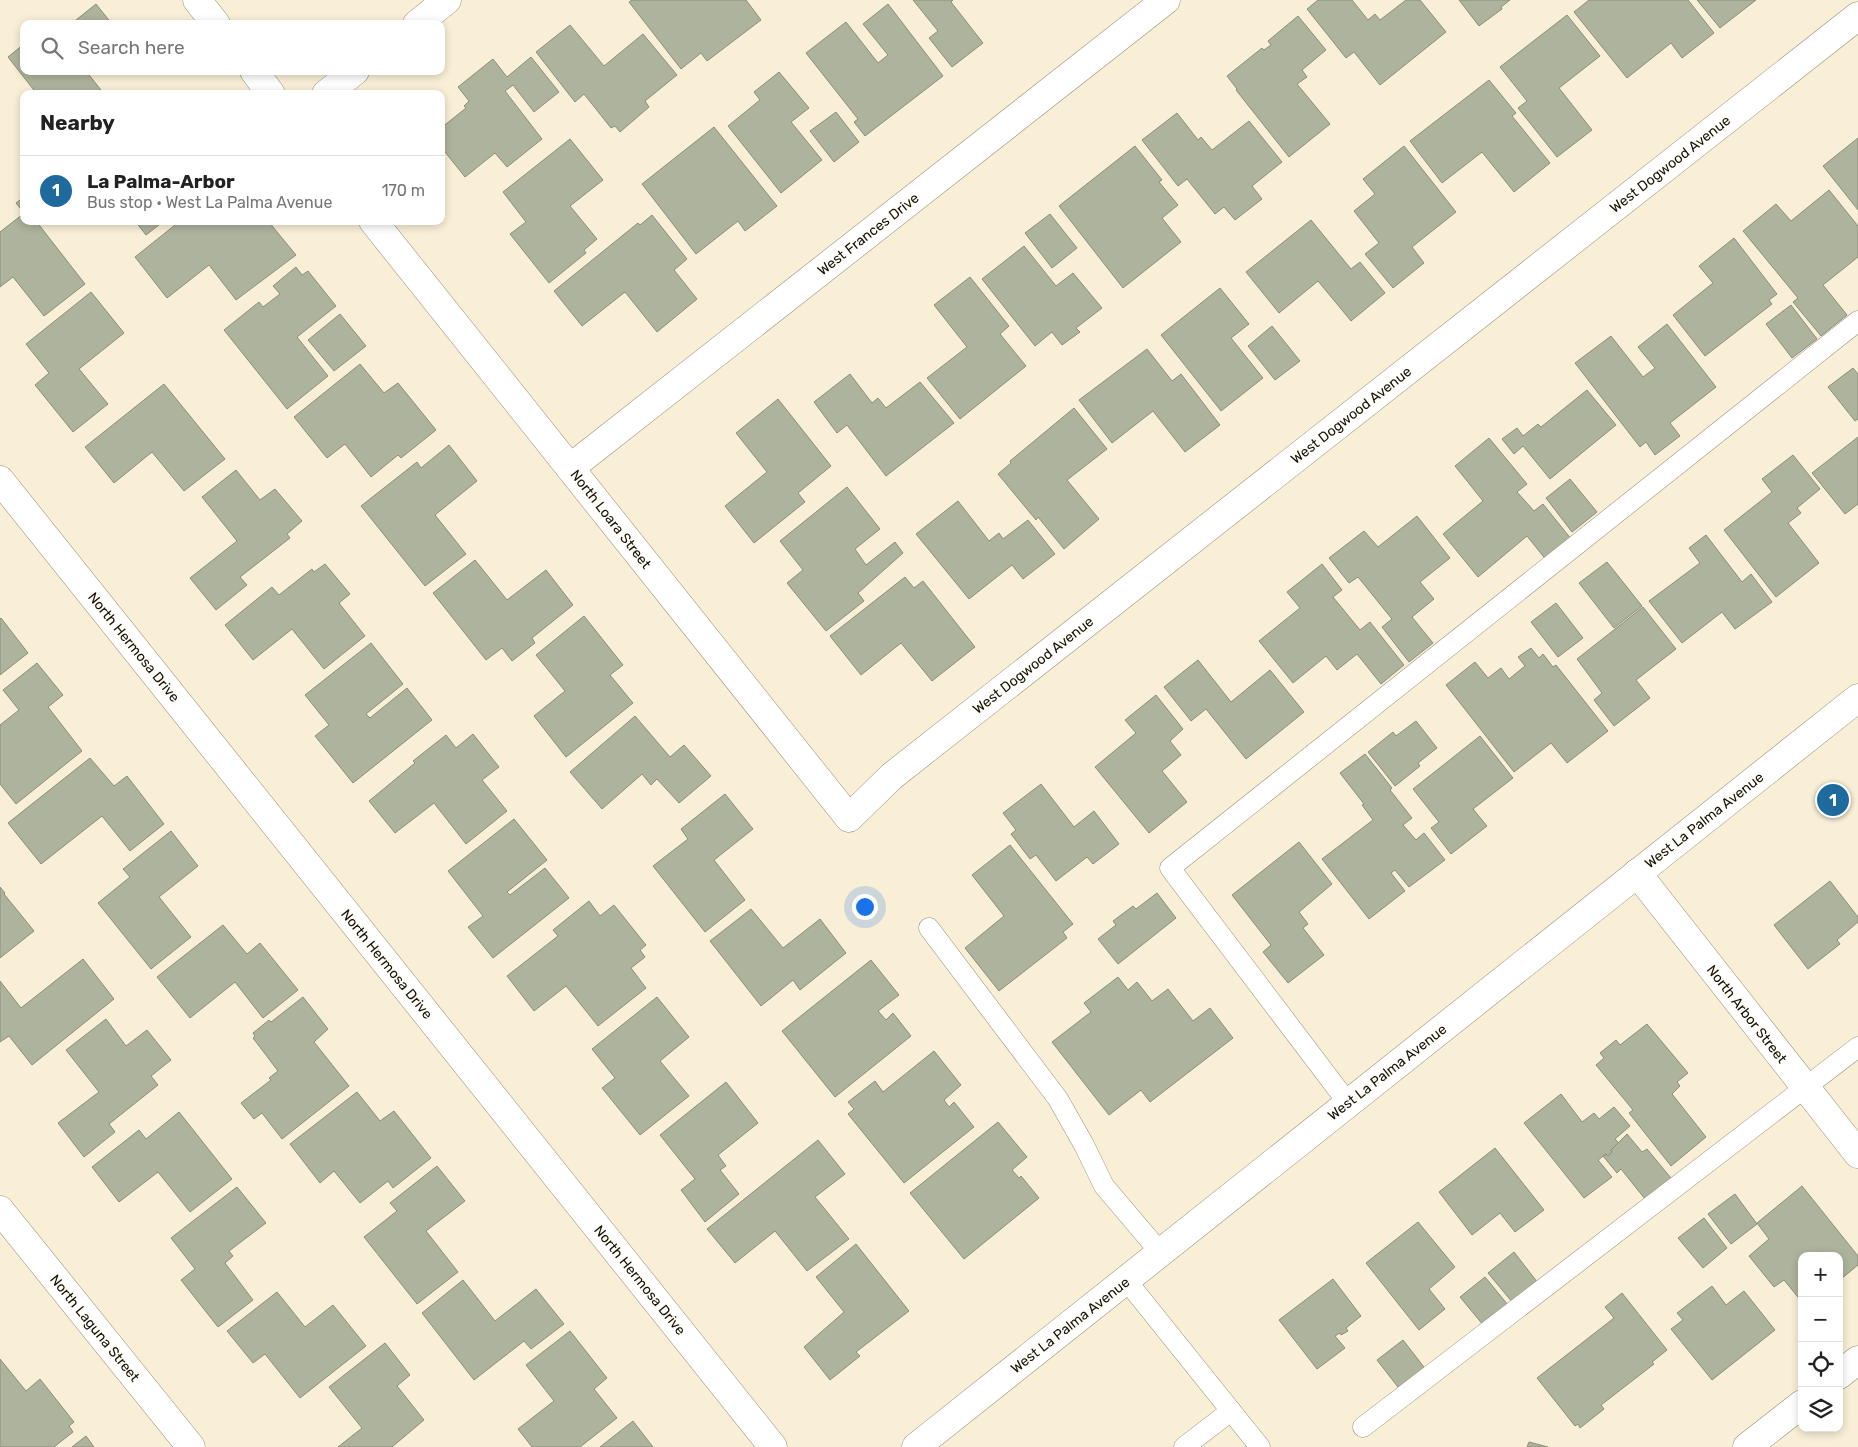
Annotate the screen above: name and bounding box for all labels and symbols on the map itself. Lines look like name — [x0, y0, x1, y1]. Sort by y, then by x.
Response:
street label: West Dogwood Avenue — [1607, 112, 1734, 217]
street label: West Frances Drive — [814, 189, 923, 279]
street label: West Dogwood Avenue — [1288, 363, 1415, 468]
street label: North Loara Street — [567, 466, 655, 573]
street label: North Hermosa Drive — [84, 589, 183, 706]
street label: West Dogwood Avenue — [970, 613, 1097, 718]
street label: West La Palma Avenue — [1642, 769, 1767, 872]
pin: 1 — [1817, 781, 1849, 819]
your location — [852, 894, 878, 920]
street label: North Hermosa Drive — [337, 906, 436, 1023]
street label: North Arbor Street — [1703, 962, 1791, 1067]
street label: West La Palma Avenue — [1325, 1021, 1450, 1124]
street label: North Hermosa Drive — [590, 1222, 689, 1339]
street label: North Laguna Street — [46, 1271, 143, 1386]
street label: West La Palma Avenue — [1008, 1274, 1133, 1377]

